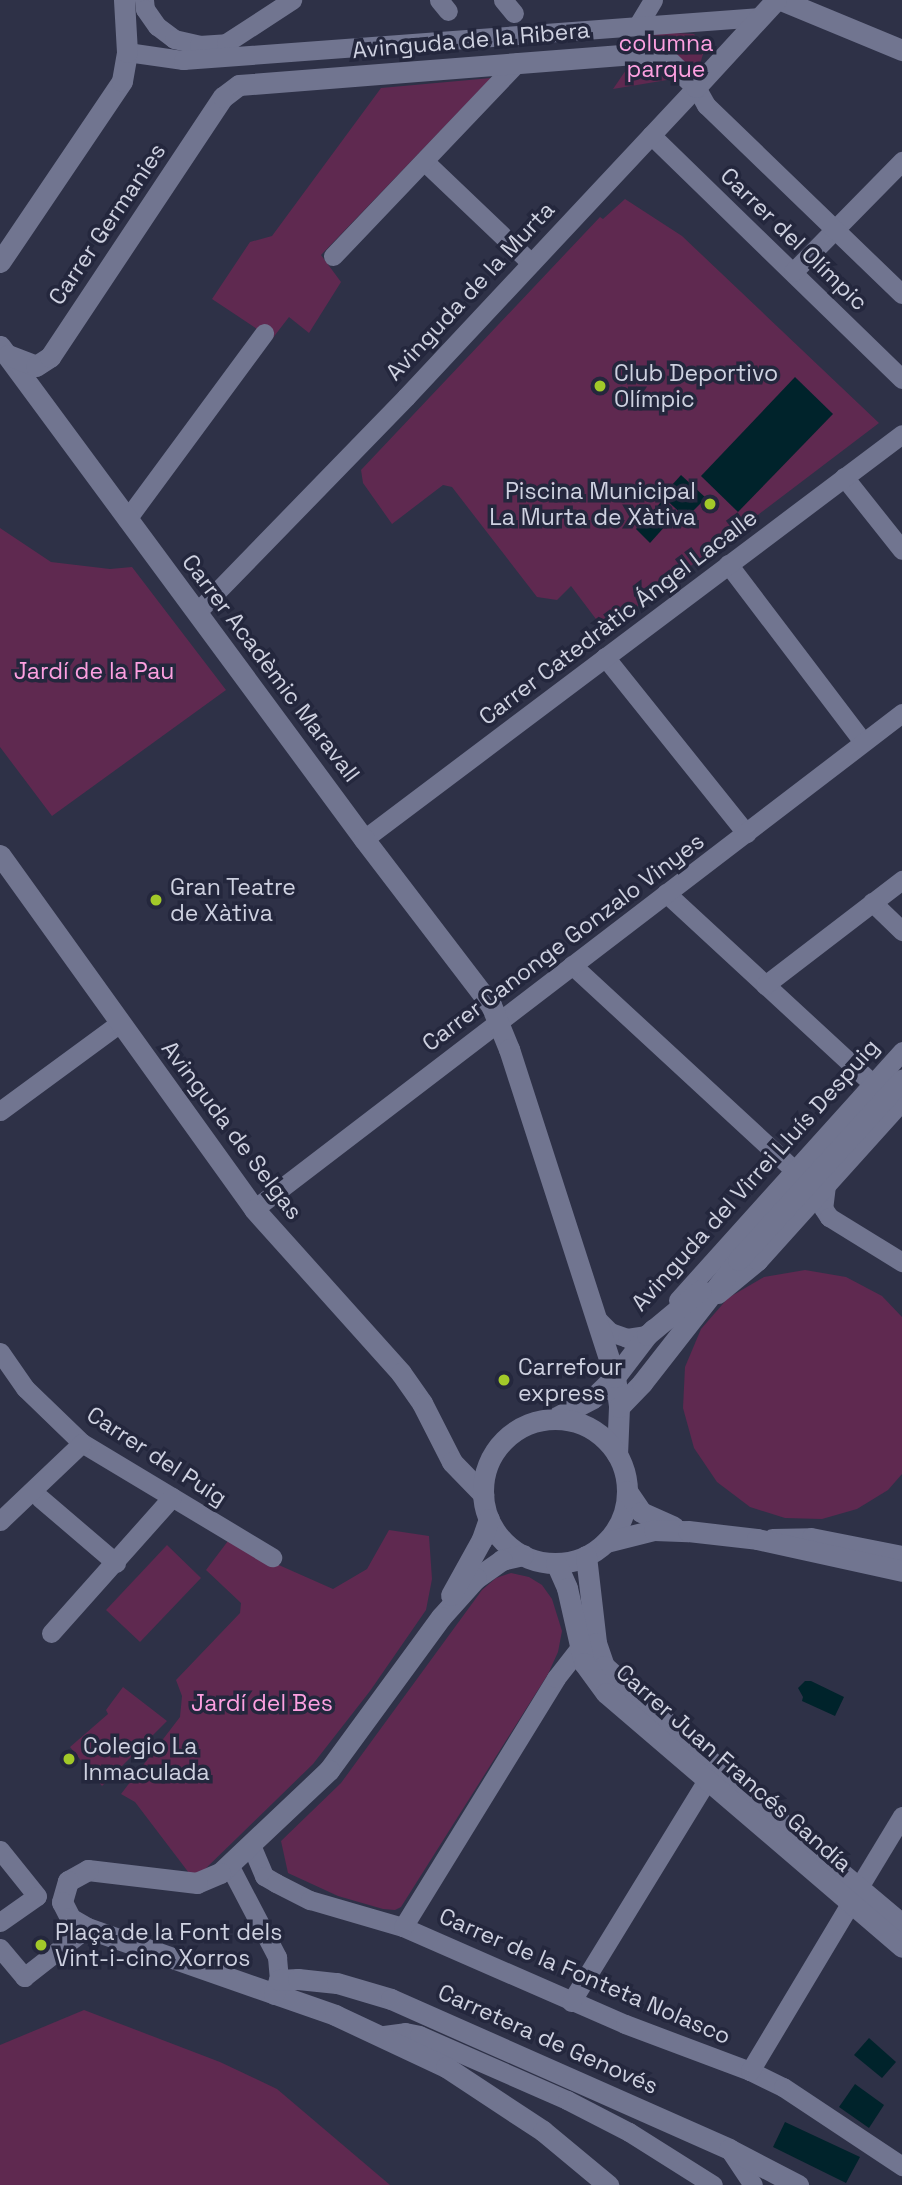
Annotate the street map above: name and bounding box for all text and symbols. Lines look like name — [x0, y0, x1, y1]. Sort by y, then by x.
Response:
street label: Avinguda de la Ribera — [351, 16, 591, 64]
park label: columna parque — [619, 29, 713, 83]
street label: Carrer Germanies — [43, 138, 171, 310]
street label: Carrer del Olímpic — [715, 162, 873, 316]
street label: Avinguda de la Murta — [380, 196, 560, 386]
place label: Club Deportivo Olímpic — [614, 359, 778, 413]
marker: Club Deportivo Olímpic — [592, 378, 608, 394]
place label: Piscina Municipal La Murta de Xàtiva — [489, 477, 696, 531]
marker: Piscina Municipal La Murta de Xàtiva — [702, 496, 718, 512]
street label: Carrer Catedràtic Ángel Lacalle — [473, 503, 763, 731]
street label: Carrer Acadèmic Maravall — [176, 549, 366, 787]
park label: Jardí de la Pau — [14, 657, 174, 685]
street label: Carrer Canonge Gonzalo Vinyes — [417, 827, 709, 1057]
place label: Gran Teatre de Xàtiva — [170, 873, 296, 927]
marker: Gran Teatre de Xàtiva — [148, 892, 164, 908]
street label: Avinguda del Virrei Lluís Despuig — [625, 1033, 885, 1317]
street label: Avinguda de Selgas — [156, 1035, 308, 1225]
place label: Carrefour express — [518, 1353, 623, 1407]
marker: Carrefour express — [496, 1372, 512, 1388]
street label: Carrer del Puig — [82, 1400, 232, 1512]
street label: Carrer Juan Francés Gandía — [611, 1658, 857, 1878]
park label: Jardí del Bes — [191, 1689, 333, 1717]
place label: Colegio La Inmaculada — [83, 1732, 210, 1786]
marker: Colegio La Inmaculada — [61, 1751, 77, 1767]
street label: Carrer de la Fonteta Nolasco — [435, 1902, 735, 2050]
place label: Plaça de la Font dels Vint-i-cinc Xorros — [55, 1918, 282, 1972]
marker: Plaça de la Font dels Vint-i-cinc Xorros — [33, 1937, 49, 1953]
street label: Carretera de Genovés — [434, 1978, 662, 2100]

